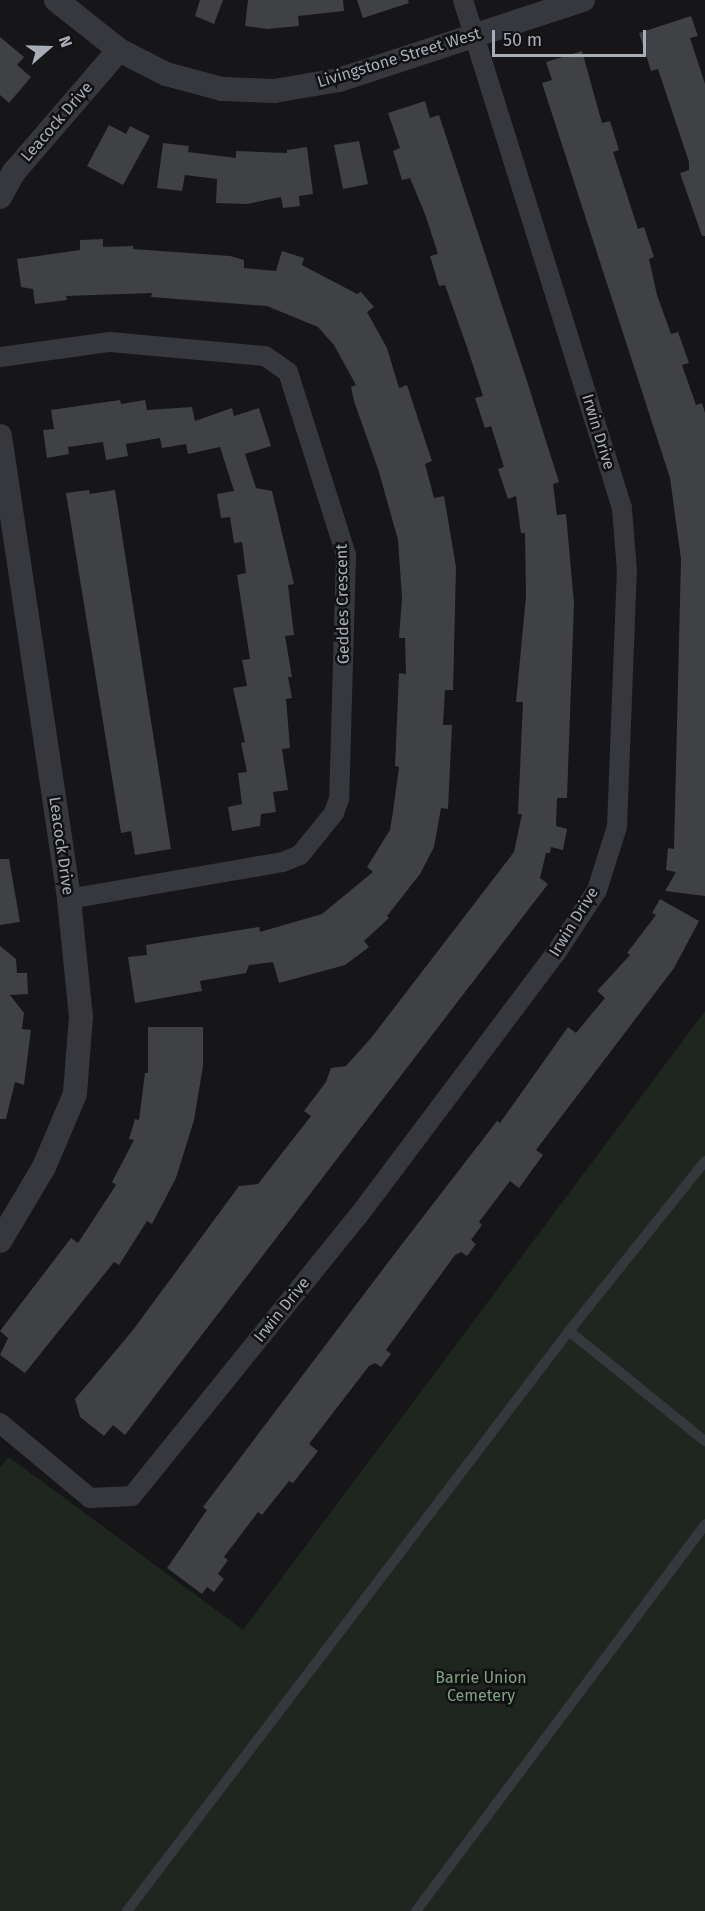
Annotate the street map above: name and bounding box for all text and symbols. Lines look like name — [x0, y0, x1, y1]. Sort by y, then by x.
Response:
north arrow — [18, 18, 78, 78]
scale bar — [495, 18, 650, 56]
street label: Livingstone Street West — [315, 24, 483, 92]
text: 50 m — [503, 29, 542, 51]
text: N — [55, 33, 76, 50]
street label: Leacock Drive — [17, 78, 97, 166]
street label: Irwin Drive — [577, 392, 619, 472]
street label: Geddes Crescent — [332, 544, 354, 664]
street label: Leacock Drive — [45, 796, 77, 896]
street label: Irwin Drive — [545, 884, 603, 960]
street label: Irwin Drive — [250, 1274, 314, 1346]
park label: Barrie Union Cemetery — [435, 1668, 527, 1706]

